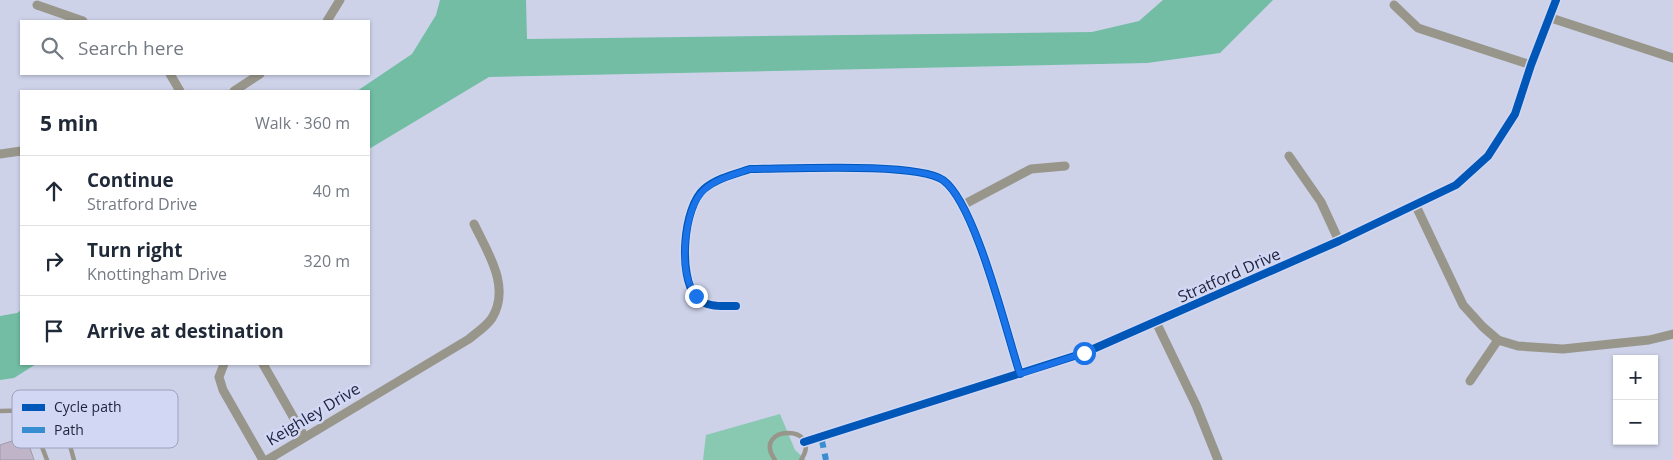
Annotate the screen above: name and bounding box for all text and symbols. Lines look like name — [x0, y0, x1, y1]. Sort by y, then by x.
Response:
search box — [20, 20, 370, 75]
icon: search — [38, 34, 66, 62]
text: Search here — [78, 35, 184, 61]
text: 5 min — [40, 109, 98, 137]
text: Walk · 360 m — [255, 112, 350, 134]
text: Continue — [87, 167, 174, 193]
icon: ahead — [40, 177, 68, 205]
text: 40 m — [313, 180, 350, 202]
text: Stratford Drive — [87, 193, 197, 215]
text: Turn right — [87, 237, 182, 263]
street label: Stratford Drive — [1174, 243, 1284, 307]
icon: right — [40, 247, 68, 275]
text: 320 m — [304, 250, 350, 272]
text: Knottingham Drive — [87, 263, 227, 285]
route end — [685, 285, 708, 308]
icon: arrive — [40, 317, 68, 345]
text: Arrive at destination — [87, 318, 284, 344]
route start — [1073, 342, 1096, 365]
map controls — [1613, 355, 1658, 445]
button: + — [1613, 355, 1658, 400]
street label: Keighley Drive — [262, 377, 364, 451]
legend — [12, 390, 178, 448]
text: Cycle path — [54, 397, 122, 416]
button: − — [1613, 400, 1658, 445]
text: Path — [54, 420, 84, 439]

